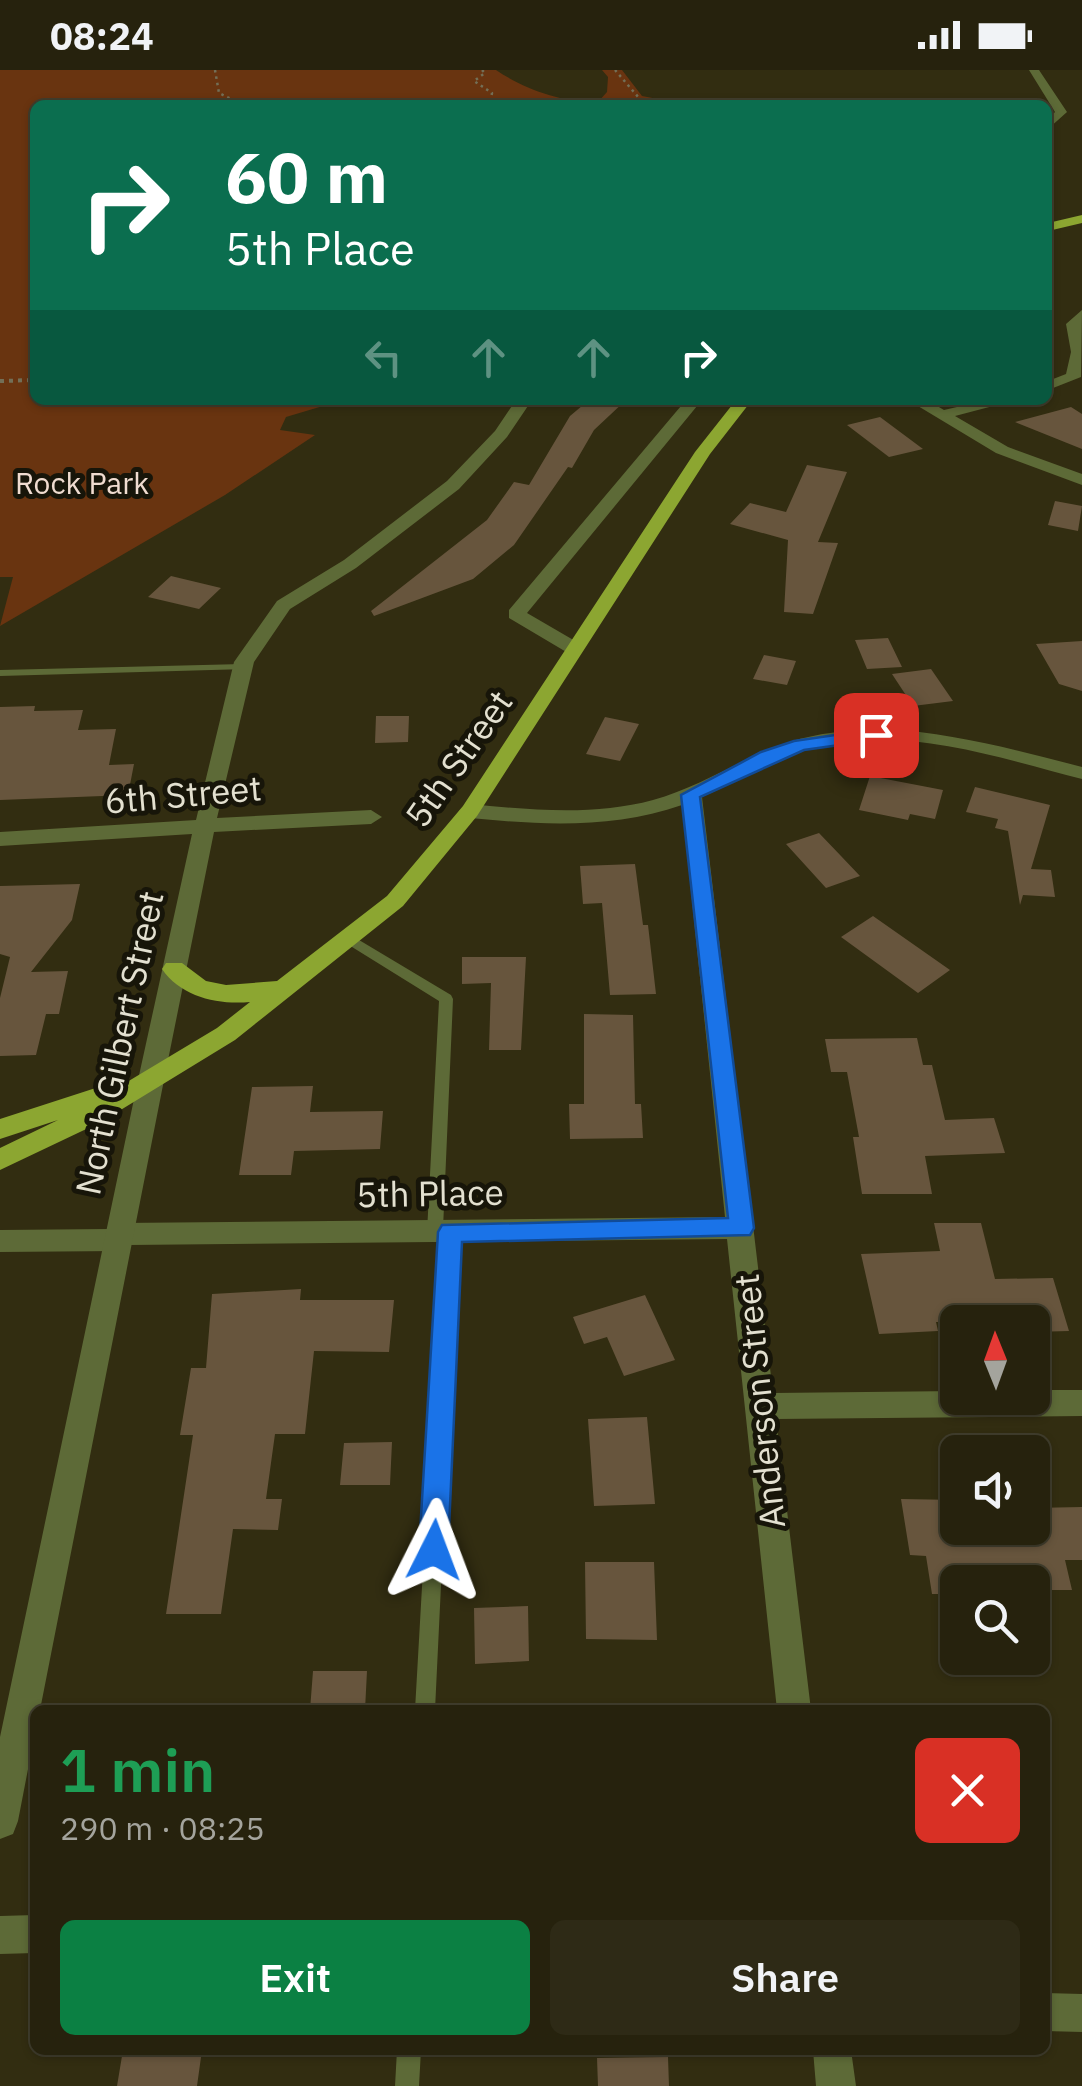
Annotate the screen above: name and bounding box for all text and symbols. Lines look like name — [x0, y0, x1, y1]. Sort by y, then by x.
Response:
text: 08:24 — [50, 11, 154, 60]
text: 60 m — [225, 131, 388, 222]
icon: right — [60, 140, 190, 270]
text: 5th Place — [225, 219, 415, 277]
icon: left — [356, 330, 411, 385]
icon: ahead — [461, 330, 516, 385]
icon: ahead — [566, 330, 621, 385]
icon: right — [671, 330, 726, 385]
park label: Rock Park — [15, 463, 149, 502]
street label: 5th Street — [394, 681, 522, 836]
pin — [834, 693, 919, 778]
icon: arrive — [849, 708, 904, 763]
street label: 6th Street — [102, 764, 263, 824]
street label: North Gilbert Street — [64, 887, 174, 1199]
street label: 5th Place — [356, 1169, 504, 1217]
street label: Anderson Street — [723, 1272, 795, 1531]
north arrow — [940, 1305, 1050, 1415]
map controls — [940, 1305, 1050, 1675]
button: sound — [940, 1435, 1050, 1545]
position arrow — [382, 1498, 486, 1602]
button: search — [940, 1565, 1050, 1675]
text: 1 min — [60, 1730, 215, 1809]
button: close — [915, 1738, 1020, 1843]
text: 290 m · 08:25 — [60, 1807, 265, 1849]
button: Exit — [60, 1920, 530, 2035]
button: Share — [550, 1920, 1020, 2035]

